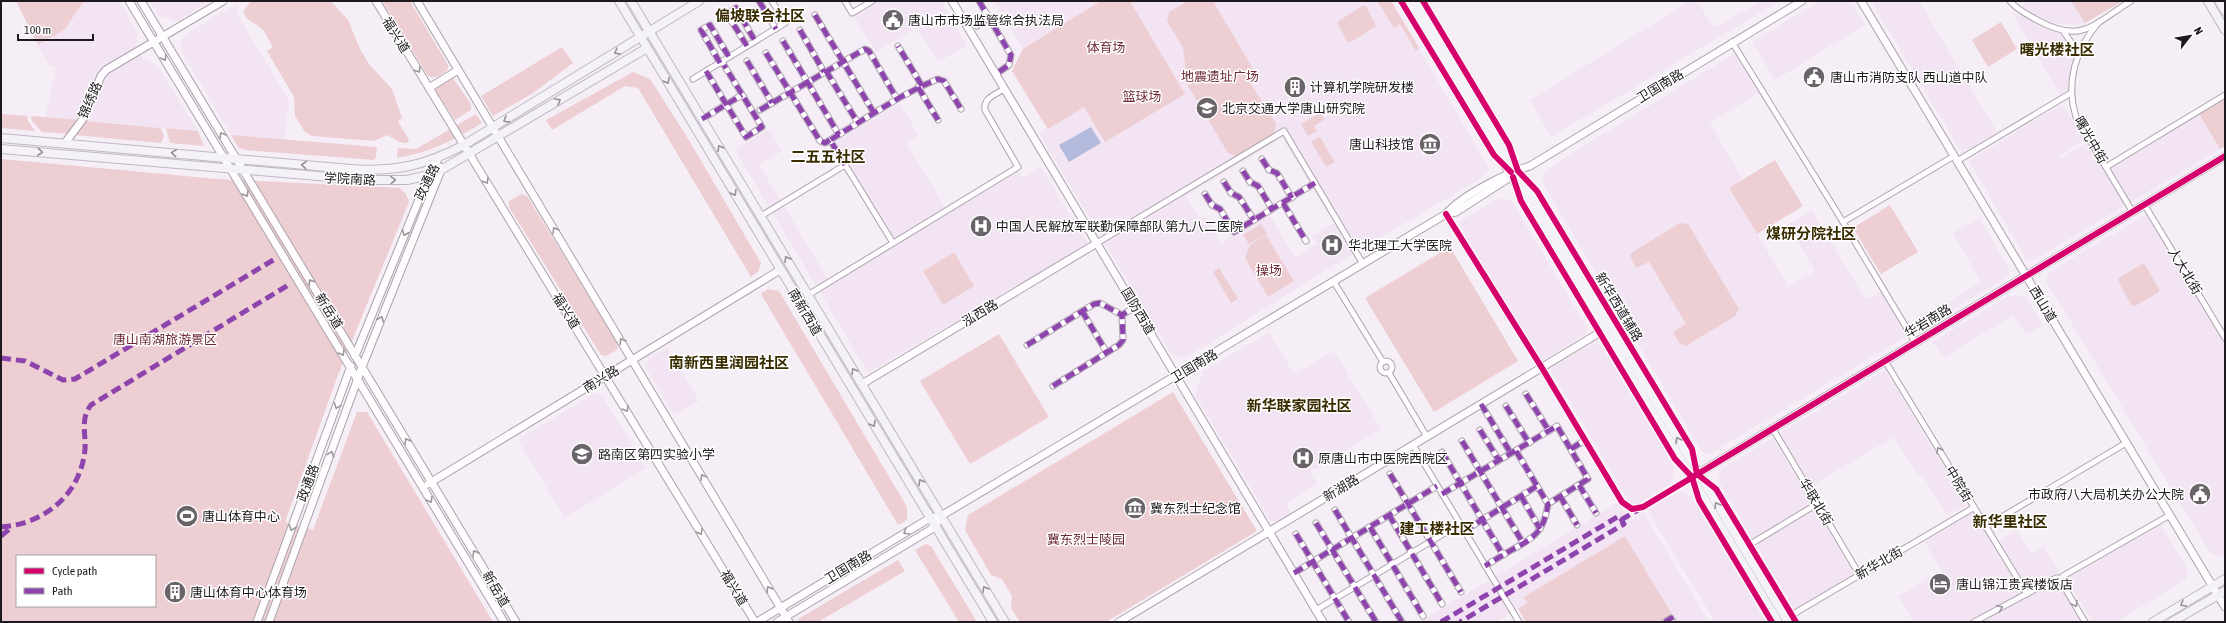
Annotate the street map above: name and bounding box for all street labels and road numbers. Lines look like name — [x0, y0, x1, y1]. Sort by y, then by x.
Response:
street label: 福兴道 — [379, 14, 413, 56]
street label: 卫国南路 — [1634, 66, 1686, 106]
street label: 锦绣路 — [75, 79, 105, 121]
street label: 曙光中街 — [2072, 114, 2110, 166]
street label: 政通路 — [412, 161, 442, 203]
street label: 学院南路 — [324, 170, 376, 188]
street label: 人大北街 — [2165, 245, 2205, 297]
street label: 新华西道辅路 — [1592, 270, 1646, 344]
street label: 西山道 — [2027, 283, 2059, 325]
street label: 国防西道 — [1118, 285, 1158, 337]
street label: 南新西道 — [785, 286, 825, 338]
street label: 新岳道 — [312, 290, 346, 332]
street label: 福兴道 — [549, 290, 583, 332]
street label: 泓西路 — [959, 297, 1001, 329]
street label: 华岩南路 — [1902, 301, 1954, 341]
street label: 卫国南路 — [1168, 346, 1220, 386]
street label: 南兴路 — [580, 363, 622, 395]
street label: 政通路 — [294, 462, 322, 504]
street label: 中院街 — [1943, 463, 1975, 505]
street label: 新湖路 — [1320, 472, 1362, 504]
street label: 华联北街 — [1796, 476, 1836, 528]
street label: 新华北街 — [1853, 544, 1905, 582]
street label: 卫国南路 — [822, 547, 874, 587]
street label: 福兴道 — [718, 567, 750, 609]
street label: 新岳道 — [480, 568, 512, 610]

